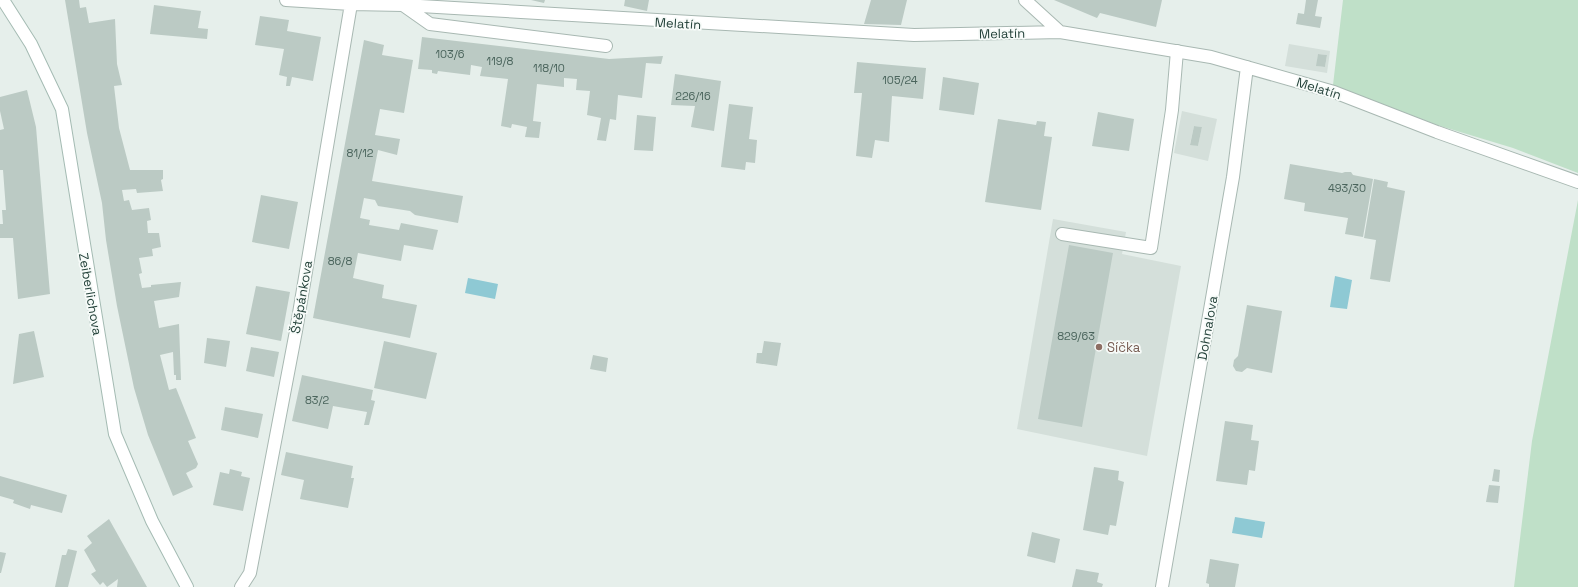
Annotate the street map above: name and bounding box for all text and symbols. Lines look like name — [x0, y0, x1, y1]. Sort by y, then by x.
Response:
street label: Melatín — [654, 14, 702, 33]
street label: Melatín — [979, 25, 1025, 42]
house number: 103/6 — [435, 47, 465, 61]
house number: 119/8 — [487, 54, 514, 68]
house number: 118/10 — [533, 61, 565, 75]
house number: 105/24 — [882, 73, 918, 87]
street label: Melatín — [1294, 74, 1343, 103]
house number: 226/16 — [675, 89, 711, 103]
house number: 81/12 — [347, 146, 374, 160]
house number: 493/30 — [1328, 181, 1366, 195]
street label: Zeiberlichova — [75, 252, 106, 337]
house number: 86/8 — [328, 254, 352, 268]
street label: Štěpánkova — [287, 259, 316, 335]
street label: Dohnalova — [1193, 294, 1222, 362]
house number: 829/63 — [1057, 329, 1095, 343]
place label: Síčka — [1107, 339, 1141, 356]
marker: Síčka — [1094, 342, 1104, 352]
house number: 83/2 — [305, 393, 329, 407]

